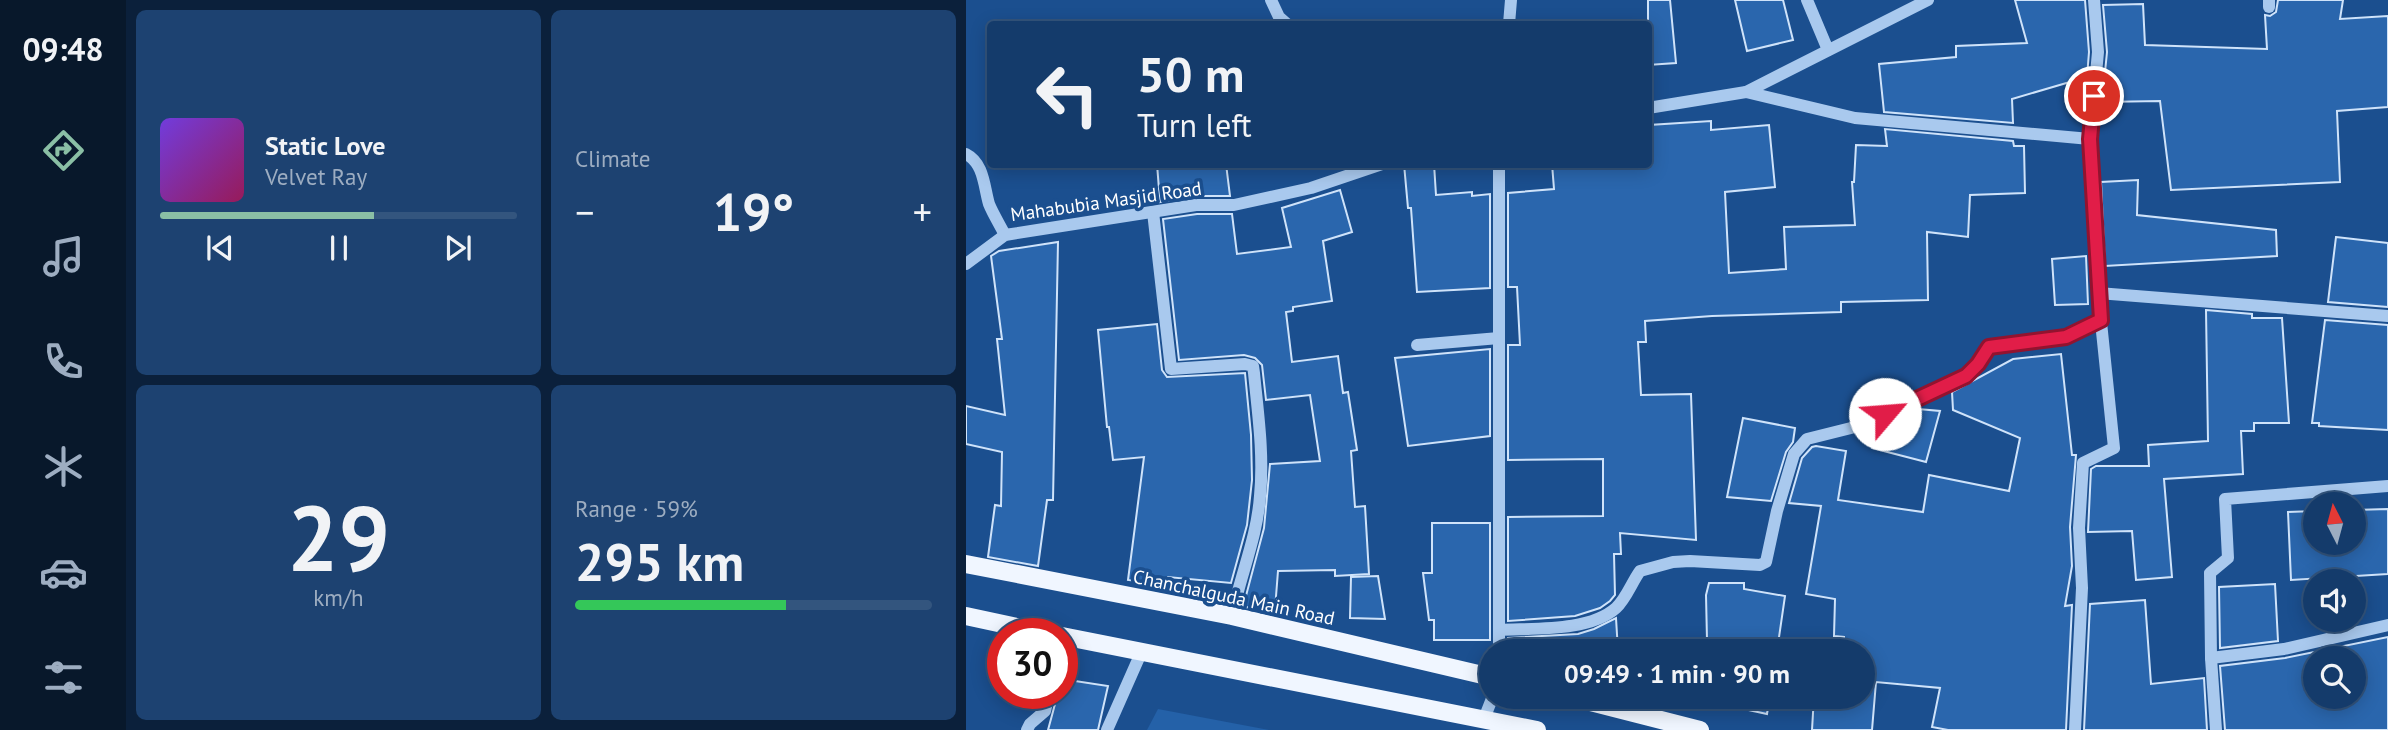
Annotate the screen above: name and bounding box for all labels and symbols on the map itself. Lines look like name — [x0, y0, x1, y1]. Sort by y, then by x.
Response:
pin — [2064, 66, 2124, 126]
street label: Mahabubia Masjid Road — [1009, 176, 1203, 226]
position arrow — [1848, 377, 1922, 451]
north arrow — [2303, 492, 2366, 555]
street label: Chanchalguda Main Road — [1131, 564, 1337, 630]
speed limit sign: 30 — [987, 618, 1078, 709]

